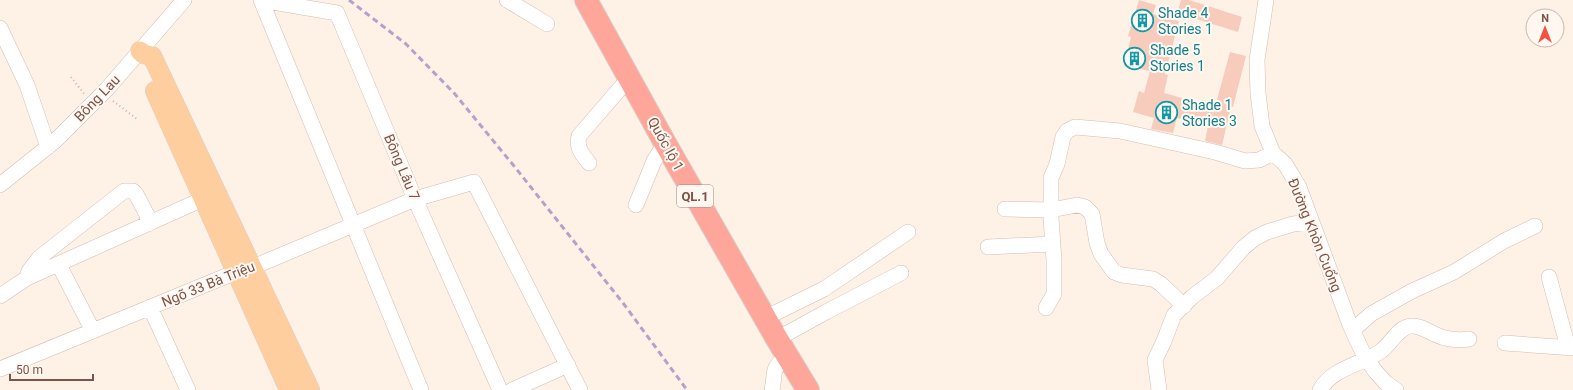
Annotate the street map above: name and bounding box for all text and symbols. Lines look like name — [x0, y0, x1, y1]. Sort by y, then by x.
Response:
place label: Shade 4 Stories 1 — [1158, 5, 1213, 37]
building icon: Shade 4 Stories 1 — [1129, 8, 1155, 34]
north arrow — [1525, 8, 1565, 48]
text: N — [1541, 12, 1549, 25]
place label: Shade 5 Stories 1 — [1150, 42, 1205, 74]
building icon: Shade 5 Stories 1 — [1121, 45, 1147, 71]
street label: Bông Lau — [71, 71, 123, 125]
place label: Shade 1 Stories 3 — [1182, 97, 1237, 129]
building icon: Shade 1 Stories 3 — [1153, 100, 1179, 126]
street label: Quốc lộ 1 — [645, 114, 687, 174]
street label: Bông Lâu 7 — [381, 132, 423, 202]
street label: Đường Khòn Cuổng — [1285, 176, 1345, 294]
road number: QL.1 — [677, 185, 713, 207]
street label: Ngõ 33 Bà Triệu — [159, 258, 257, 310]
scale bar — [10, 356, 93, 382]
text: 50 m — [16, 363, 43, 377]

